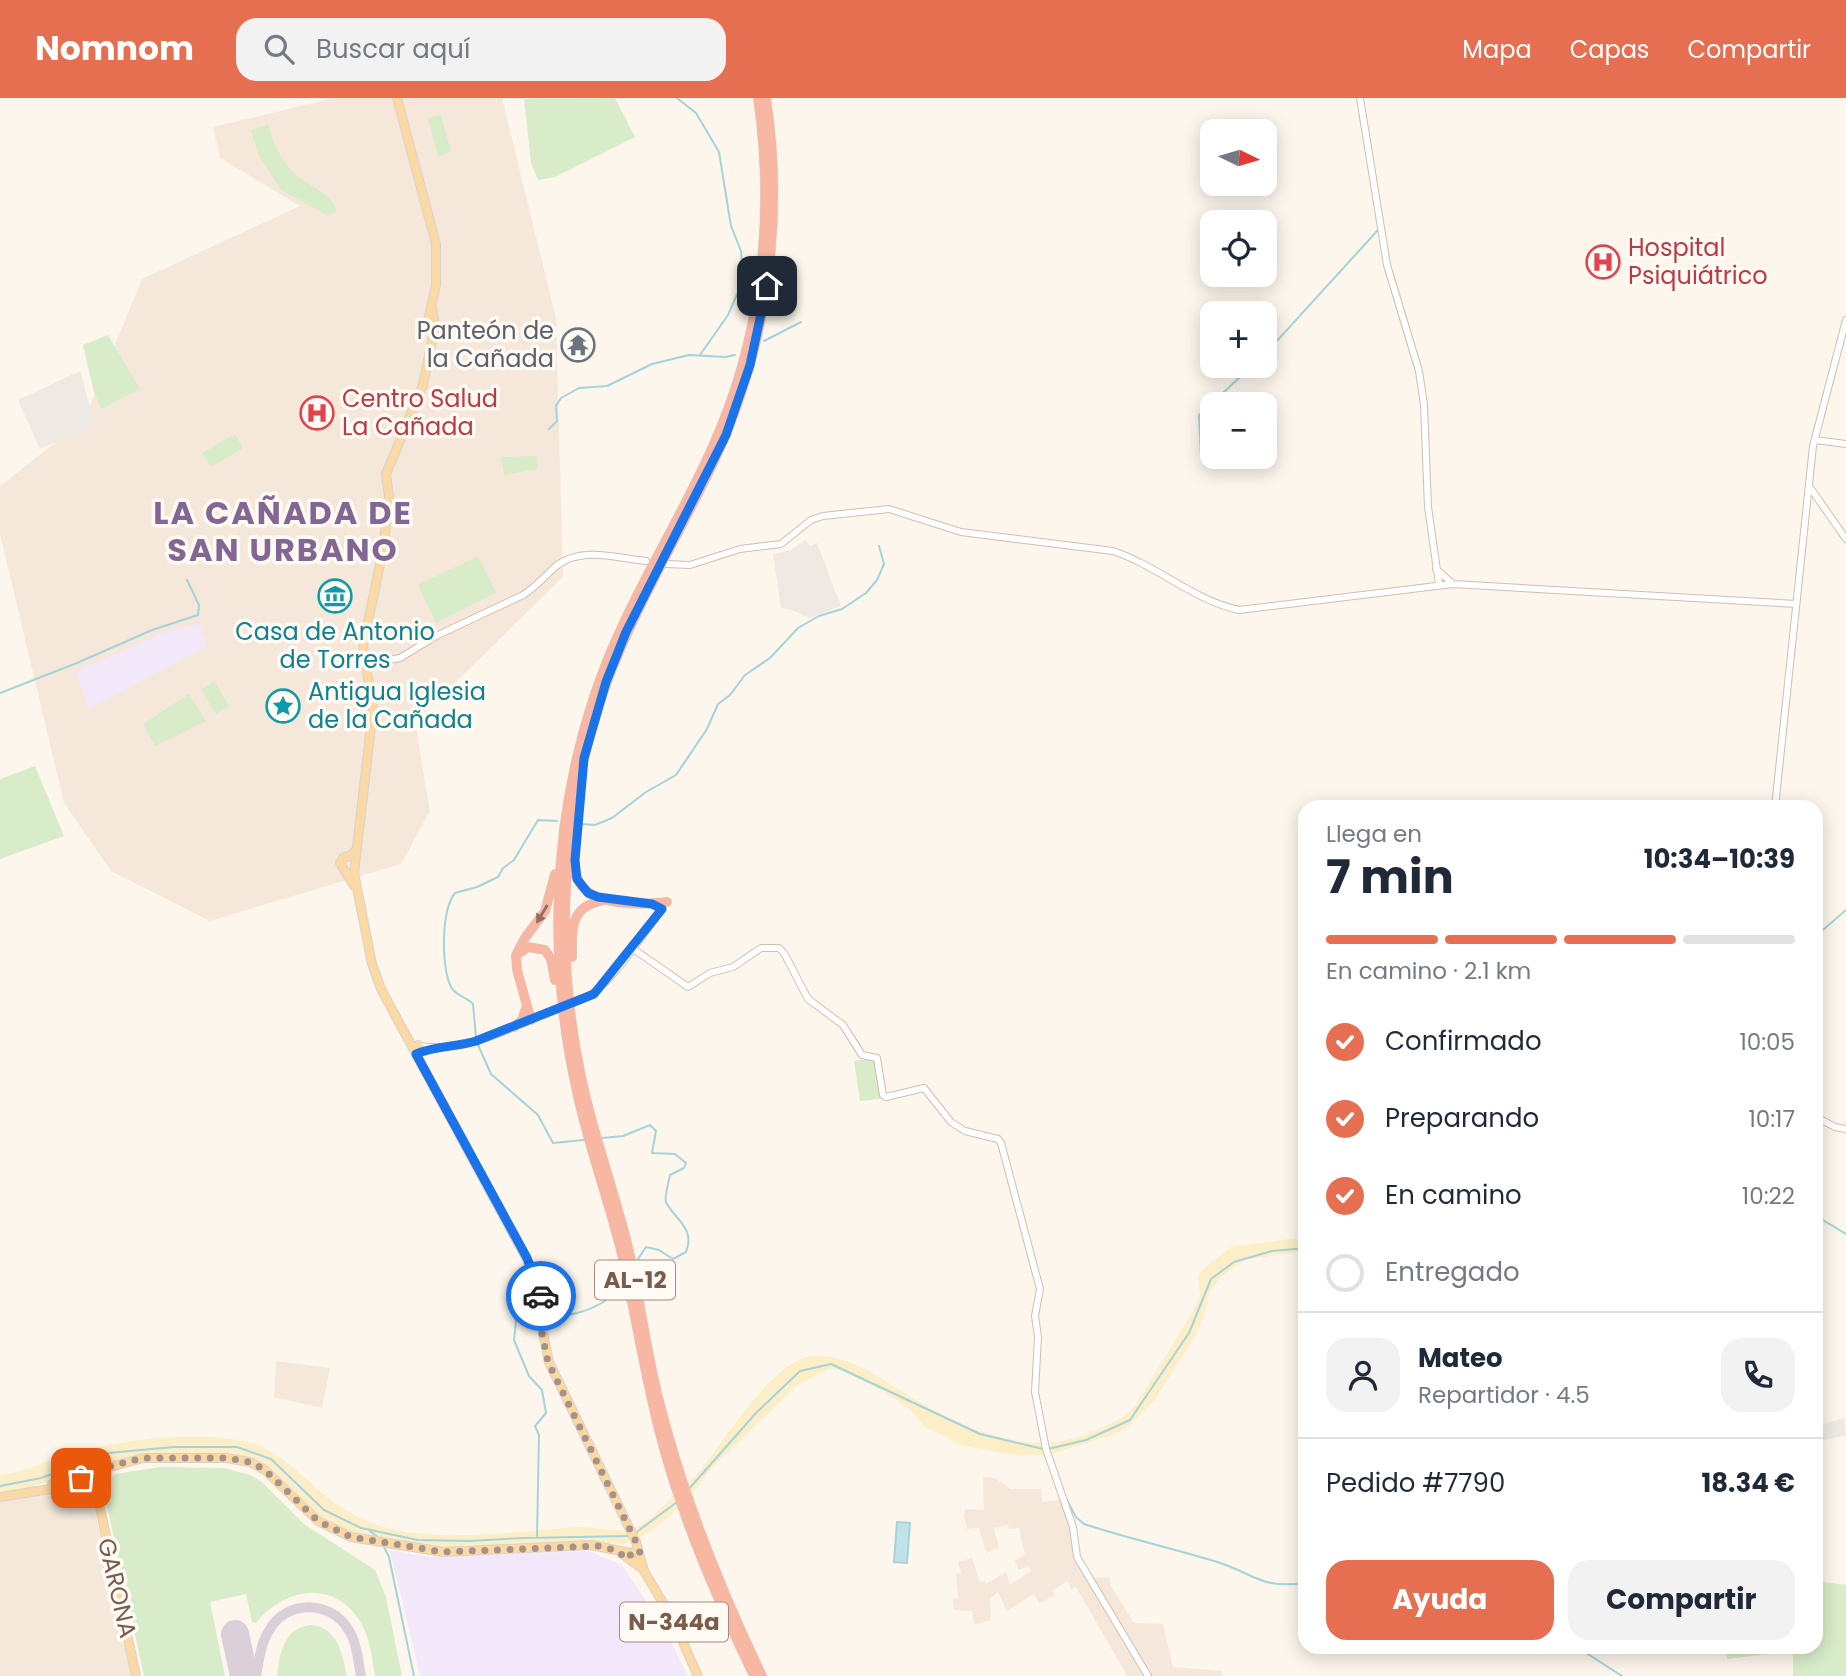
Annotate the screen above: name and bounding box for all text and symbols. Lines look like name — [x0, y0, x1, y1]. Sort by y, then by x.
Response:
search box — [236, 18, 726, 81]
text: Nomnom — [35, 25, 194, 72]
icon: search — [260, 30, 298, 68]
text: Buscar aquí — [316, 31, 470, 67]
text: Mapa — [1462, 33, 1532, 66]
text: Capas — [1570, 33, 1649, 66]
text: Compartir — [1687, 33, 1811, 66]
north arrow — [1200, 119, 1278, 196]
map controls — [1200, 119, 1277, 469]
button: locate — [1200, 210, 1277, 287]
place label: Hospital Psiquiátrico — [1628, 231, 1768, 292]
hospital icon: Hospital Psiquiátrico — [1584, 243, 1622, 281]
pin — [737, 256, 797, 316]
icon: home — [748, 267, 786, 305]
button: + — [1200, 301, 1277, 378]
place label: Panteón de la Cañada — [417, 314, 554, 375]
temple icon: Panteón de la Cañada — [559, 326, 597, 364]
place label: Centro Salud La Cañada — [342, 382, 498, 443]
button: − — [1200, 392, 1277, 469]
hospital icon: Centro Salud La Cañada — [298, 394, 336, 432]
district label: LA CAÑADA DE SAN URBANO — [153, 490, 413, 572]
museum icon: Casa de Antonio de Torres — [316, 577, 354, 615]
place label: Casa de Antonio de Torres — [235, 615, 435, 676]
place label: Antigua Iglesia de la Cañada — [308, 675, 486, 736]
place icon: Antigua Iglesia de la Cañada — [264, 687, 302, 725]
text: Llega en — [1326, 818, 1422, 850]
text: 10:34–10:39 — [1644, 841, 1795, 877]
text: 7 min — [1326, 845, 1454, 909]
one-way arrow — [536, 904, 548, 923]
text: En camino · 2.1 km — [1326, 955, 1531, 987]
icon: check — [1326, 1023, 1364, 1061]
text: Confirmado — [1385, 1023, 1542, 1059]
text: 10:05 — [1739, 1026, 1795, 1058]
icon: check — [1326, 1100, 1364, 1138]
text: Preparando — [1385, 1100, 1539, 1136]
text: 10:17 — [1748, 1103, 1795, 1135]
icon: check — [1326, 1177, 1364, 1215]
text: En camino — [1385, 1177, 1522, 1213]
text: 10:22 — [1742, 1180, 1795, 1212]
text: Entregado — [1385, 1254, 1520, 1290]
road number: AL-12 — [595, 1260, 675, 1300]
courier — [506, 1261, 576, 1331]
icon: car — [522, 1277, 560, 1315]
button: person — [1326, 1338, 1400, 1412]
button: phone — [1721, 1338, 1795, 1412]
text: Mateo — [1418, 1340, 1503, 1376]
text: Repartidor · 4.5 — [1418, 1379, 1590, 1411]
pin — [51, 1448, 111, 1508]
icon: bag — [62, 1459, 100, 1497]
text: Pedido #7790 — [1326, 1465, 1505, 1501]
text: 18.34 € — [1702, 1465, 1795, 1501]
street label: GARONA — [90, 1535, 145, 1641]
button: Ayuda — [1326, 1560, 1554, 1640]
button: Compartir — [1568, 1560, 1795, 1640]
road number: N-344a — [620, 1602, 728, 1642]

